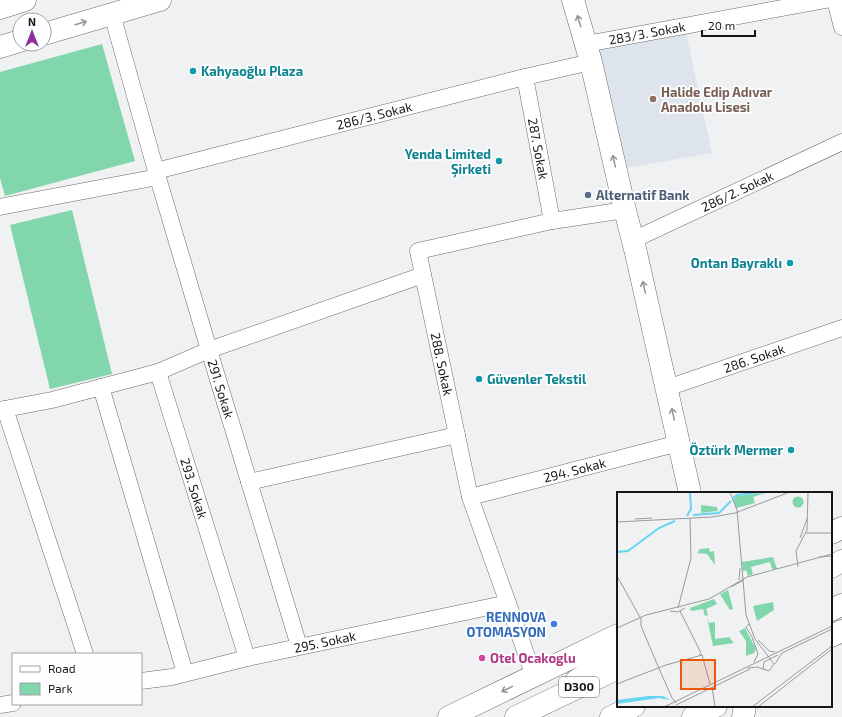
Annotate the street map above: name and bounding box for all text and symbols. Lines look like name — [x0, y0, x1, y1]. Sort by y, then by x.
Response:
north arrow — [12, 12, 52, 52]
scale bar — [702, 12, 755, 38]
text: N — [28, 15, 36, 28]
one-way arrow — [575, 15, 582, 28]
street label: 283/3. Sokak — [607, 18, 687, 48]
text: 20 m — [708, 18, 735, 32]
one-way arrow — [75, 19, 88, 26]
place label: Kahyaoğlu Plaza — [201, 63, 303, 79]
marker: Kahyaoğlu Plaza — [188, 66, 198, 76]
place label: Halide Edip Adıvar Anadolu Lisesi — [661, 84, 773, 115]
marker: Halide Edip Adıvar Anadolu Lisesi — [648, 94, 658, 104]
street label: 286/3. Sokak — [334, 98, 414, 133]
street label: 287. Sokak — [525, 117, 552, 181]
place label: Yenda Limited Şirketi — [405, 146, 491, 178]
one-way arrow — [609, 155, 617, 168]
marker: Yenda Limited Şirketi — [494, 156, 504, 166]
street label: 286/2. Sokak — [699, 167, 776, 215]
place label: Alternatif Bank — [596, 187, 690, 203]
marker: Alternatif Bank — [583, 190, 593, 200]
place label: Ontan Bayraklı — [691, 255, 782, 271]
marker: Ontan Bayraklı — [785, 258, 795, 268]
one-way arrow — [640, 281, 648, 294]
street label: 288. Sokak — [428, 331, 457, 397]
street label: 286. Sokak — [721, 340, 787, 376]
street label: 291. Sokak — [204, 358, 238, 421]
place label: Güvenler Tekstil — [487, 371, 587, 387]
marker: Güvenler Tekstil — [474, 374, 484, 384]
one-way arrow — [668, 408, 676, 421]
place label: Öztürk Mermer — [690, 442, 783, 458]
marker: Öztürk Mermer — [786, 445, 796, 455]
street label: 294. Sokak — [542, 454, 608, 486]
street label: 293. Sokak — [177, 456, 211, 521]
inset map — [617, 492, 832, 707]
place label: RENNOVA OTOMASYON — [467, 609, 546, 640]
marker: RENNOVA OTOMASYON — [549, 619, 559, 629]
street label: 295. Sokak — [292, 627, 357, 656]
place label: Otel Ocakoglu — [490, 650, 576, 666]
legend — [12, 653, 142, 705]
marker: Otel Ocakoglu — [477, 653, 487, 663]
text: Road — [48, 661, 76, 675]
road number: D300 — [559, 677, 599, 697]
text: Park — [48, 681, 73, 695]
one-way arrow — [502, 686, 514, 693]

